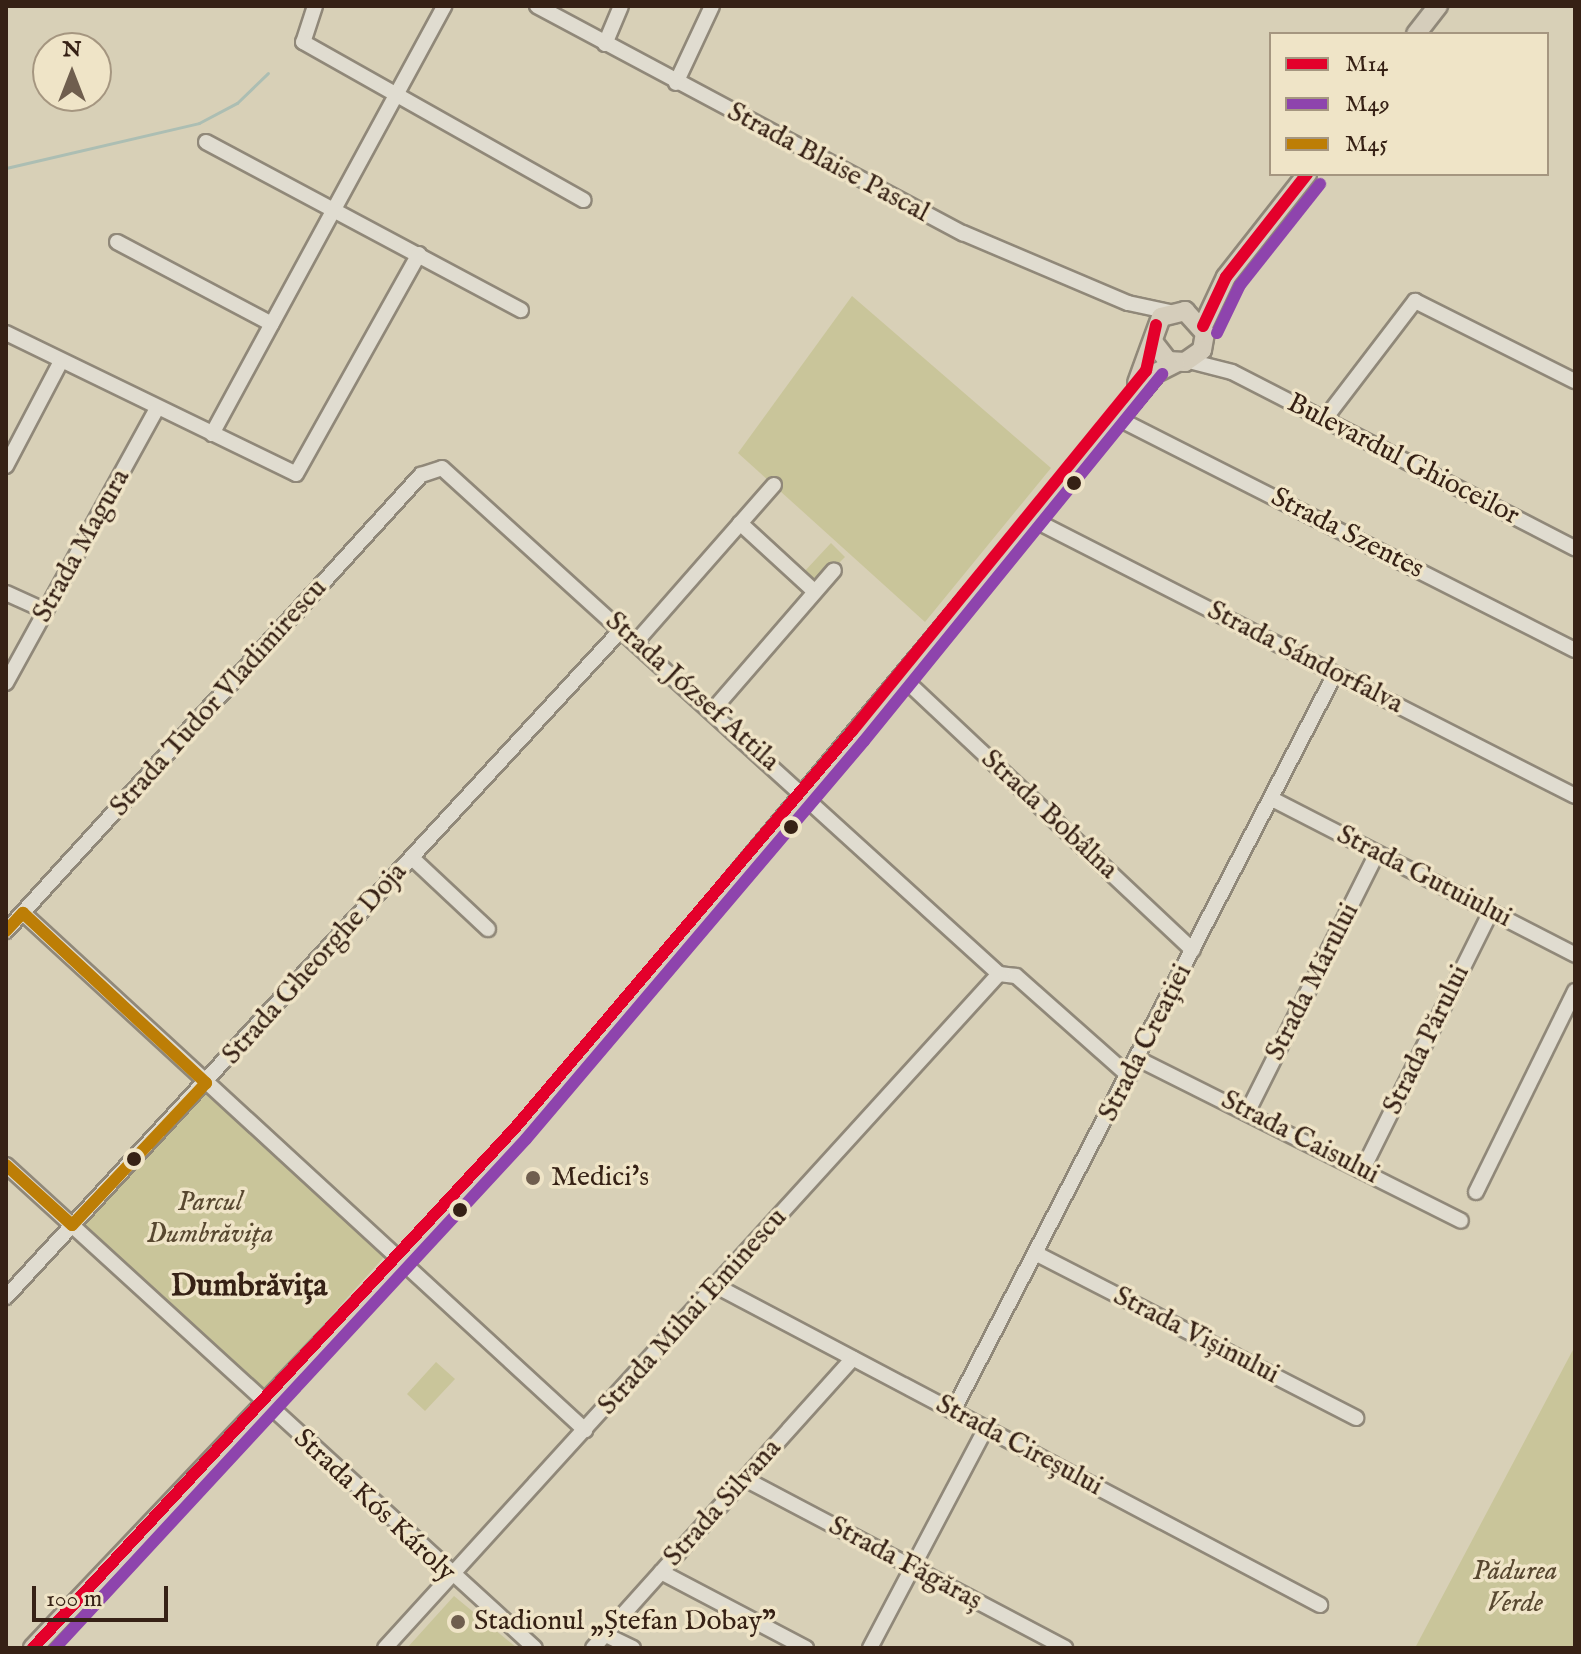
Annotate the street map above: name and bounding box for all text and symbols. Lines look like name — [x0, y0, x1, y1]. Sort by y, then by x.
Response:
north arrow — [32, 32, 112, 112]
legend — [1269, 32, 1549, 176]
text: N — [62, 36, 82, 64]
text: M14 — [1345, 49, 1388, 80]
text: M49 — [1345, 89, 1390, 120]
street label: Strada Blaise Pascal — [721, 96, 935, 230]
text: M45 — [1345, 129, 1388, 160]
street label: Bulevardul Ghioceilor — [1281, 387, 1525, 533]
street label: Strada Magura — [26, 464, 138, 628]
unlabelled marker — [1066, 475, 1082, 491]
street label: Strada Szentes — [1265, 481, 1429, 587]
street label: Strada Tudor Vladimirescu — [103, 572, 335, 824]
street label: Strada Sándorfalva — [1202, 594, 1408, 722]
street label: Strada József Attila — [598, 605, 786, 779]
street label: Strada Bobâlna — [974, 743, 1124, 887]
street label: Strada Gutuiului — [1331, 818, 1517, 936]
unlabelled marker — [783, 819, 799, 835]
street label: Strada Gheorghe Doja — [216, 856, 414, 1072]
street label: Strada Mărului — [1259, 898, 1367, 1066]
street label: Strada Creației — [1092, 959, 1200, 1127]
street label: Strada Părului — [1376, 960, 1478, 1120]
street label: Strada Caisului — [1215, 1084, 1385, 1192]
unlabelled marker — [126, 1151, 142, 1167]
place label: Medici's — [551, 1161, 649, 1195]
marker: Medici's — [522, 1167, 544, 1189]
park label: Parcul Dumbrăvița — [146, 1186, 274, 1252]
unlabelled marker — [452, 1202, 468, 1218]
street label: Strada Mihai Eminescu — [591, 1202, 795, 1422]
district label: Dumbrăvița — [171, 1268, 327, 1306]
street label: Strada Vișinului — [1108, 1280, 1284, 1392]
street label: Strada Cireșului — [930, 1388, 1108, 1504]
street label: Strada Kós Károly — [286, 1422, 462, 1590]
street label: Strada Silvana — [657, 1432, 789, 1574]
street label: Strada Făgăraș — [823, 1510, 987, 1618]
park label: Pădurea Verde — [1473, 1555, 1557, 1621]
scale bar — [36, 1570, 172, 1620]
text: 100 m — [46, 1584, 102, 1615]
place label: Stadionul „Ștefan Dobay” — [474, 1605, 776, 1639]
marker: Stadionul „Ștefan Dobay” — [449, 1613, 467, 1631]

